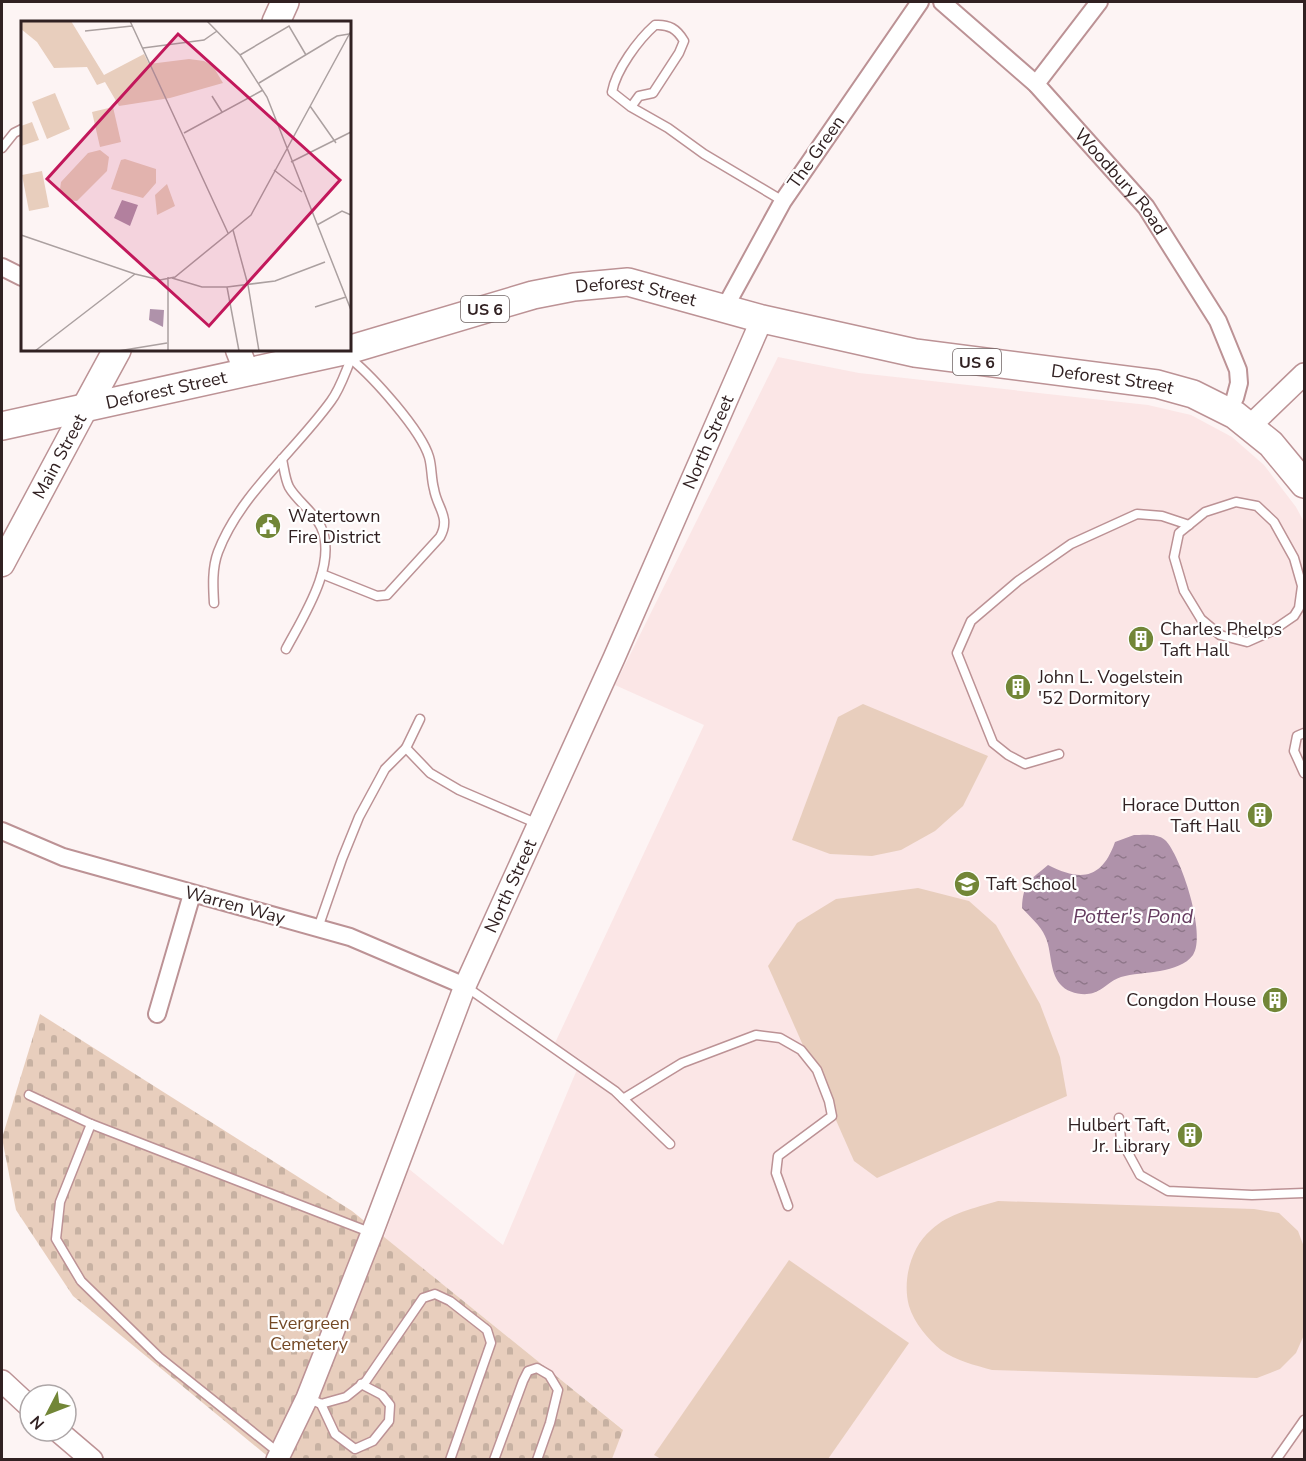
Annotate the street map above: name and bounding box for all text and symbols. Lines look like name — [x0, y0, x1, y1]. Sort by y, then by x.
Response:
inset map — [21, 21, 351, 351]
street label: The Green — [782, 111, 850, 193]
street label: Woodbury Road — [1069, 123, 1172, 239]
street label: Deforest Street — [574, 270, 700, 312]
road number: US 6 — [461, 296, 509, 322]
road number: US 6 — [953, 349, 1001, 375]
street label: Deforest Street — [1050, 359, 1177, 400]
street label: Deforest Street — [103, 365, 230, 415]
street label: North Street — [677, 391, 740, 493]
street label: Main Street — [27, 409, 92, 503]
place label: Watertown Fire District — [288, 504, 381, 549]
public building icon: Watertown Fire District — [253, 511, 283, 541]
place label: Charles Phelps Taft Hall — [1160, 617, 1282, 662]
building icon: Charles Phelps Taft Hall — [1126, 624, 1156, 654]
place label: John L. Vogelstein '52 Dormitory — [1037, 665, 1183, 710]
building icon: John L. Vogelstein '52 Dormitory — [1003, 672, 1033, 702]
place label: Horace Dutton Taft Hall — [1122, 793, 1241, 838]
building icon: Horace Dutton Taft Hall — [1245, 800, 1275, 830]
street label: North Street — [479, 835, 542, 937]
school or university icon: Taft School — [952, 869, 982, 899]
place label: Taft School — [986, 872, 1077, 896]
street label: Warren Way — [182, 880, 289, 930]
water label: Potter's Pond — [1073, 903, 1193, 930]
building icon: Congdon House — [1260, 985, 1290, 1015]
place label: Congdon House — [1126, 988, 1256, 1012]
place label: Hulbert Taft, Jr. Library — [1068, 1113, 1171, 1158]
building icon: Hulbert Taft, Jr. Library — [1175, 1120, 1205, 1150]
park label: Evergreen Cemetery — [268, 1311, 350, 1356]
north arrow — [18, 1383, 78, 1443]
text: N — [25, 1411, 50, 1434]

